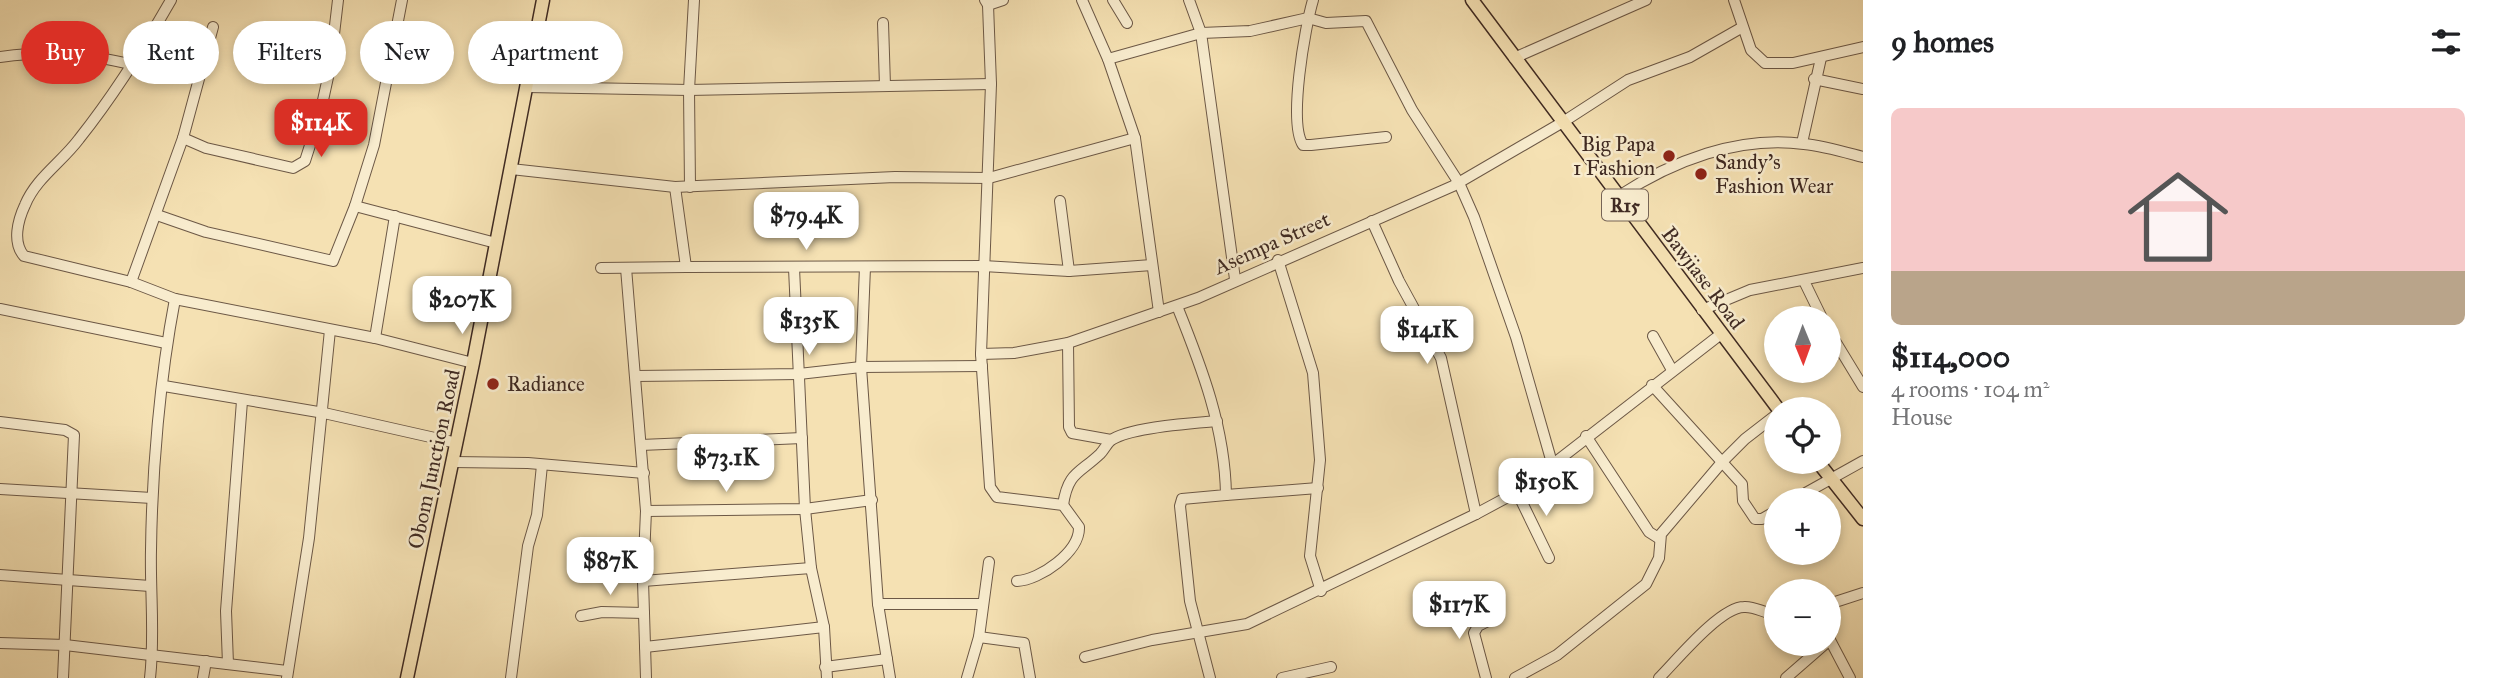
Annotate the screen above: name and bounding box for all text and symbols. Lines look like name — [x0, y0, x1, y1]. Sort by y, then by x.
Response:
chip: Buy — [21, 21, 109, 84]
chip: Rent — [123, 21, 219, 84]
chip: Filters — [233, 21, 346, 84]
chip: New — [360, 21, 454, 84]
chip: Apartment — [468, 21, 623, 84]
icon: filters — [2427, 23, 2465, 61]
text: 9 homes — [1891, 24, 1994, 60]
pin: $114K — [272, 100, 370, 159]
text: $114K — [290, 108, 352, 136]
place label: Big Papa 1 Fashion — [1573, 131, 1655, 181]
marker: Big Papa 1 Fashion — [1661, 148, 1677, 164]
place label: Sandy's Fashion Wear — [1715, 149, 1833, 199]
icon: home — [2115, 154, 2241, 280]
marker: Sandy's Fashion Wear — [1693, 166, 1709, 182]
road number: R15 — [1602, 190, 1648, 220]
pin: $79.4K — [749, 192, 863, 252]
text: $79.4K — [770, 201, 842, 229]
street label: Asempa Street — [1209, 206, 1335, 281]
street label: Bawjiase Road — [1656, 222, 1750, 335]
pin: $207K — [413, 276, 511, 336]
text: $207K — [428, 285, 496, 313]
pin: $135K — [760, 298, 858, 357]
text: $135K — [779, 306, 839, 334]
pin: $141K — [1378, 306, 1476, 366]
north arrow — [1764, 306, 1841, 383]
map controls — [1764, 306, 1841, 656]
text: $141K — [1396, 315, 1458, 343]
text: $114,000 — [1891, 339, 2010, 375]
street label: Obom Junction Road — [402, 366, 466, 551]
place label: Radiance — [507, 371, 585, 397]
text: 4 rooms · 104 m² — [1891, 375, 2050, 403]
marker: Radiance — [485, 376, 501, 392]
button: locate — [1764, 397, 1841, 474]
text: House — [1891, 403, 1953, 431]
pin: $73.1K — [669, 434, 783, 494]
text: $73.1K — [693, 443, 759, 471]
pin: $150K — [1497, 458, 1595, 518]
text: $150K — [1514, 467, 1578, 495]
button: + — [1764, 488, 1841, 565]
pin: $87K — [569, 538, 651, 597]
text: $87K — [583, 546, 637, 574]
button: − — [1764, 579, 1841, 656]
pin: $117K — [1410, 582, 1508, 641]
text: $117K — [1429, 590, 1489, 618]

